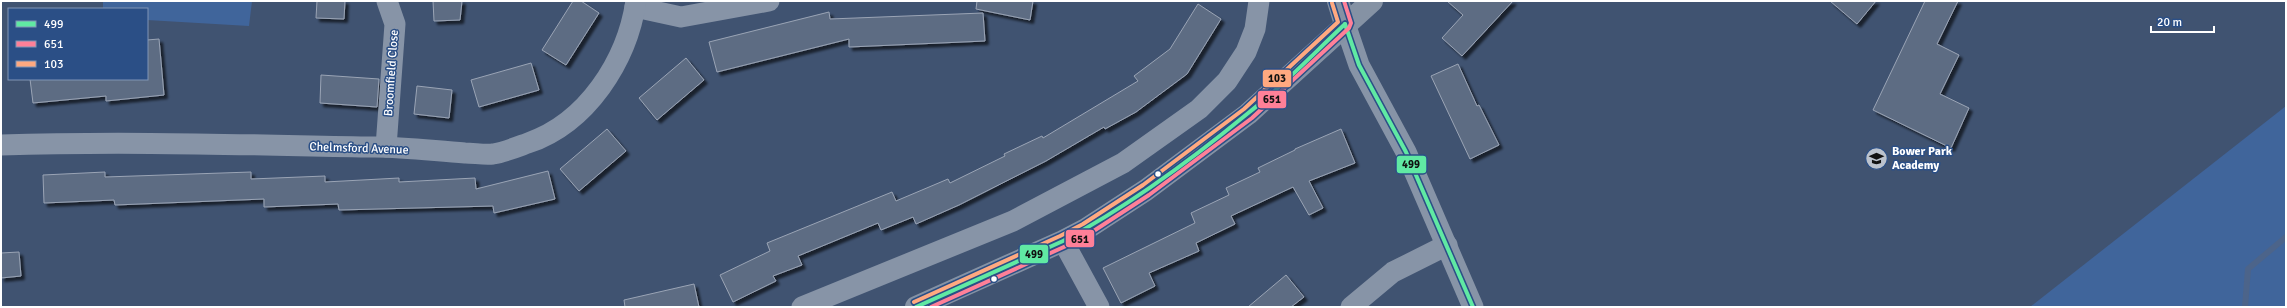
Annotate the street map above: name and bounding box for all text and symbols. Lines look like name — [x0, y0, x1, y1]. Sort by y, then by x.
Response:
legend — [8, 8, 148, 80]
scale bar — [2151, 8, 2214, 34]
text: 20 m — [2157, 15, 2182, 30]
text: 499 — [44, 17, 63, 32]
street label: Broomfield Close — [381, 29, 402, 117]
text: 651 — [44, 37, 63, 52]
text: 103 — [44, 57, 63, 72]
line badge: 103 — [1262, 69, 1292, 88]
text: 103 — [1268, 72, 1286, 85]
line badge: 651 — [1257, 90, 1287, 109]
text: 651 — [1263, 93, 1281, 106]
street label: Chelmsford Avenue — [309, 139, 409, 158]
place label: Bower Park Academy — [1892, 144, 1953, 173]
school or university icon: Bower Park Academy — [1864, 145, 1890, 171]
line badge: 499 — [1396, 155, 1427, 174]
text: 499 — [1402, 158, 1420, 171]
unlabelled marker — [1153, 169, 1163, 179]
line badge: 651 — [1065, 229, 1095, 248]
text: 651 — [1071, 233, 1089, 246]
line badge: 499 — [1019, 244, 1049, 264]
text: 499 — [1025, 248, 1043, 261]
unlabelled marker — [989, 274, 999, 284]

